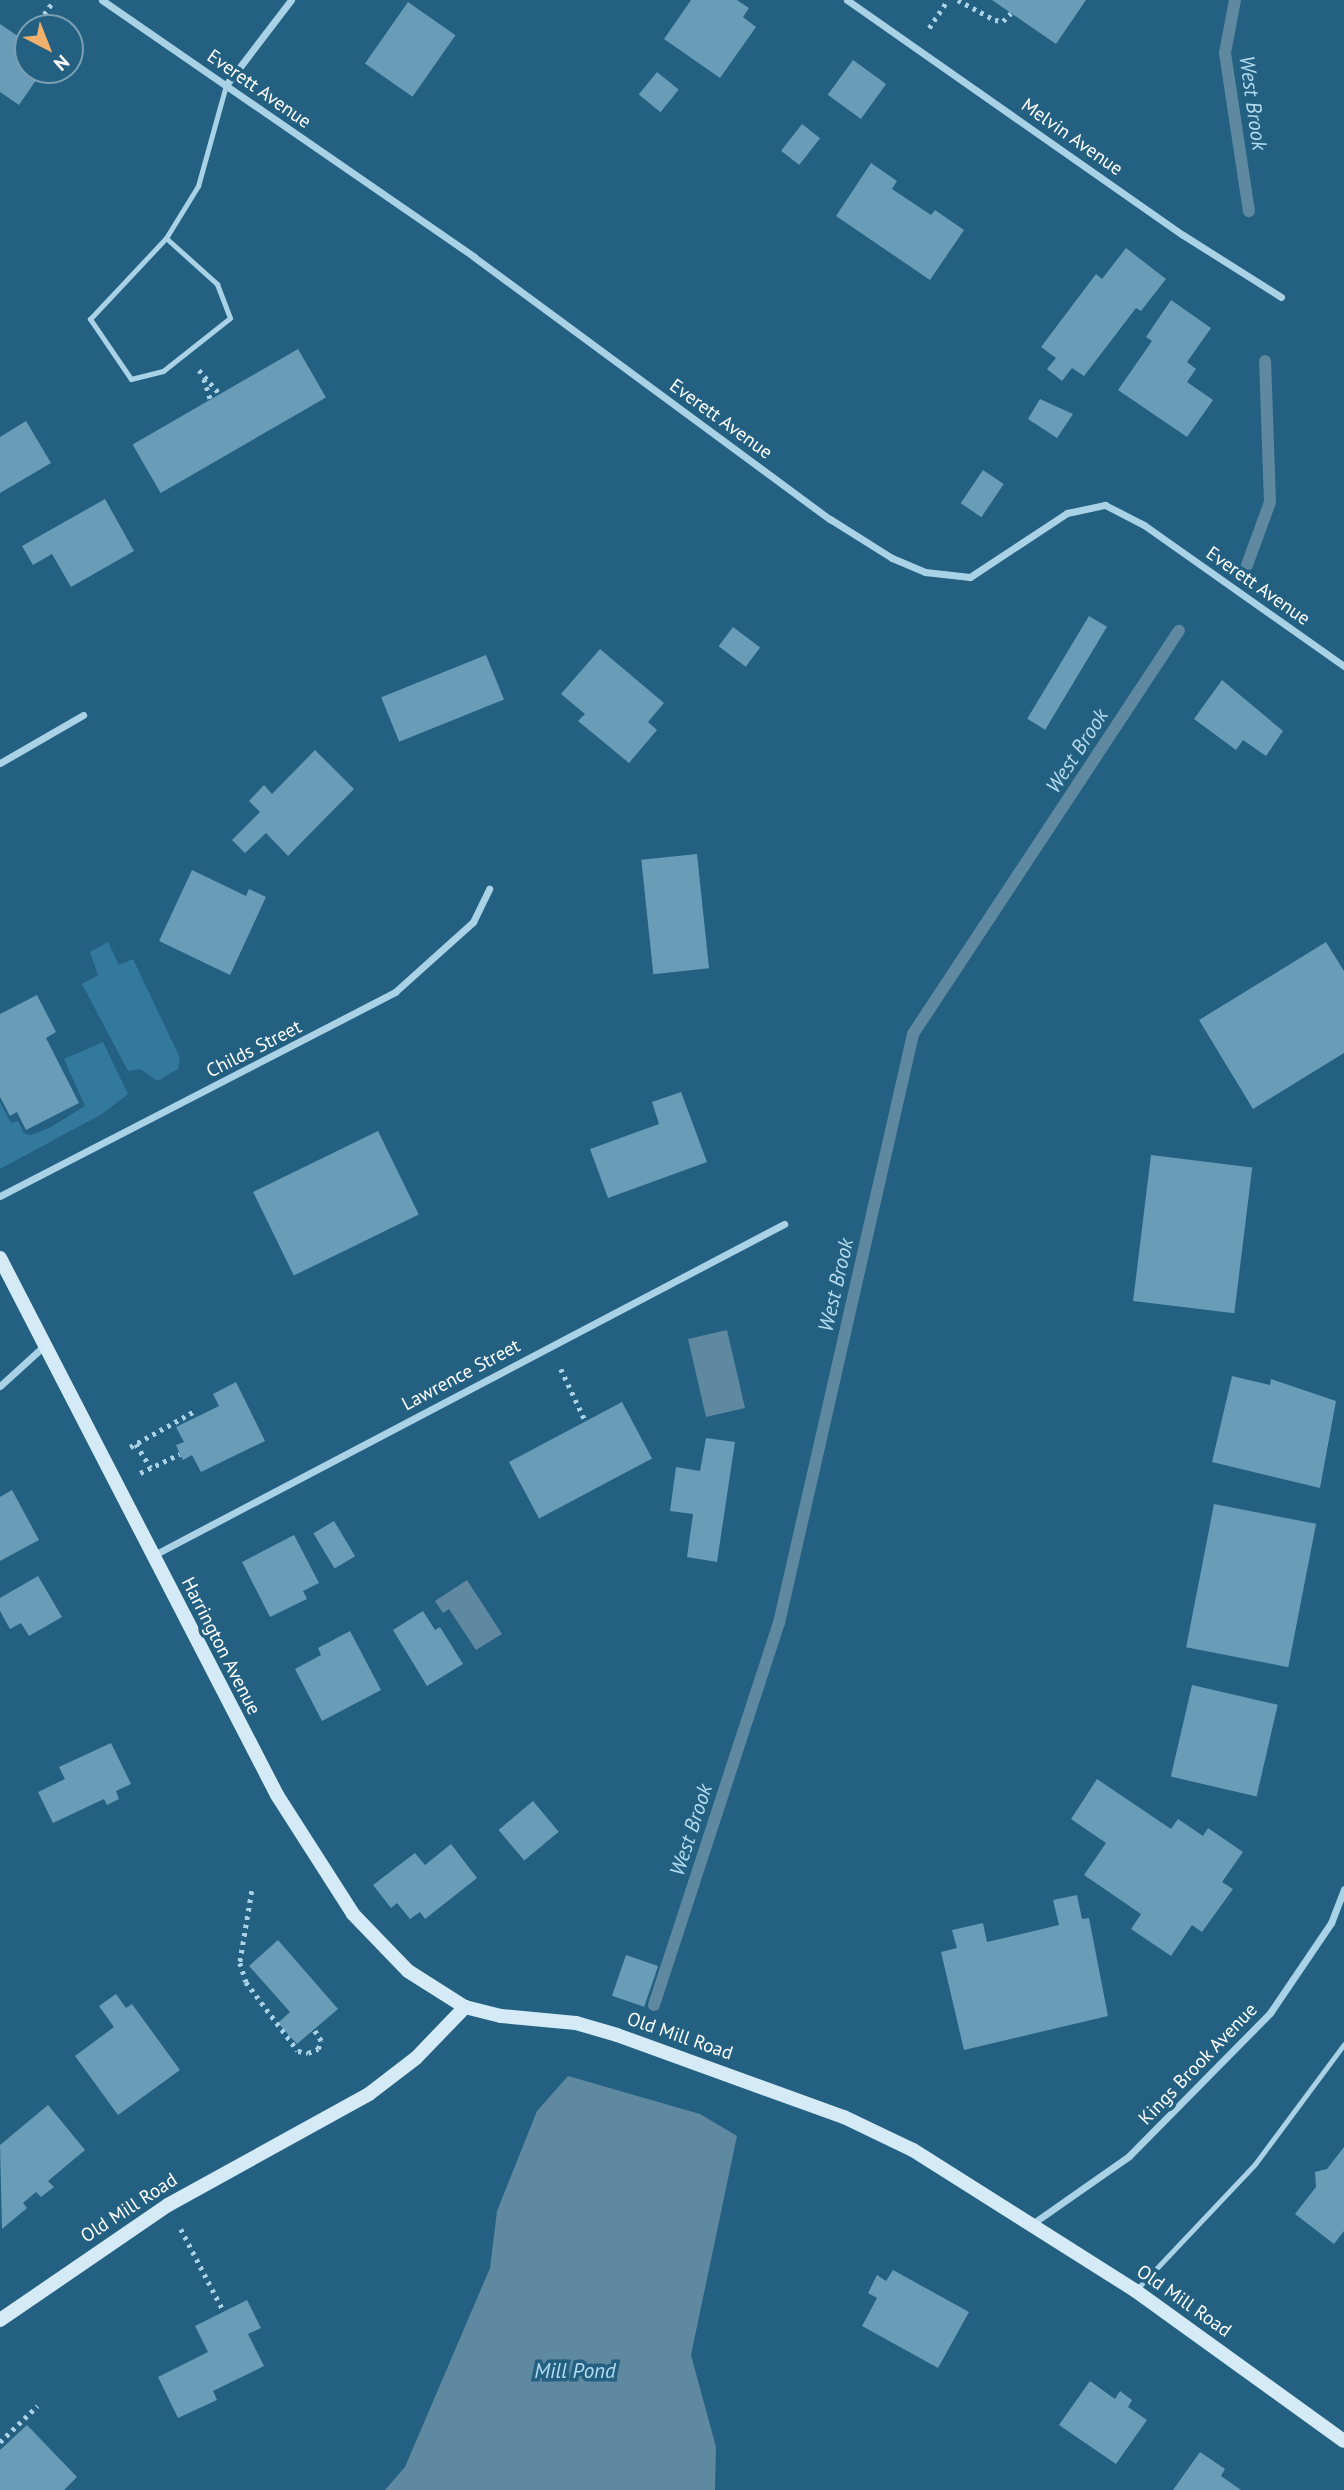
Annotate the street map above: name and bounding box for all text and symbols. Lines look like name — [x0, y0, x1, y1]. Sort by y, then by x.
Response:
north arrow — [14, 14, 84, 84]
street label: Everett Avenue — [202, 45, 316, 133]
text: N — [49, 50, 74, 76]
water label: West Brook — [1234, 54, 1272, 152]
street label: Melvin Avenue — [1017, 93, 1127, 181]
street label: Everett Avenue — [665, 374, 777, 464]
street label: Everett Avenue — [1201, 542, 1315, 630]
water label: West Brook — [1041, 704, 1113, 798]
street label: Childs Street — [203, 1015, 305, 1083]
water label: West Brook — [813, 1236, 859, 1334]
street label: Lawrence Street — [398, 1334, 524, 1416]
street label: Harrington Avenue — [176, 1573, 266, 1719]
water label: West Brook — [664, 1781, 718, 1879]
street label: Kings Brook Avenue — [1134, 1998, 1262, 2130]
street label: Old Mill Road — [624, 2007, 736, 2065]
street label: Old Mill Road — [77, 2168, 181, 2248]
street label: Old Mill Road — [1132, 2260, 1236, 2342]
water label: Mill Pond — [534, 2358, 616, 2384]

